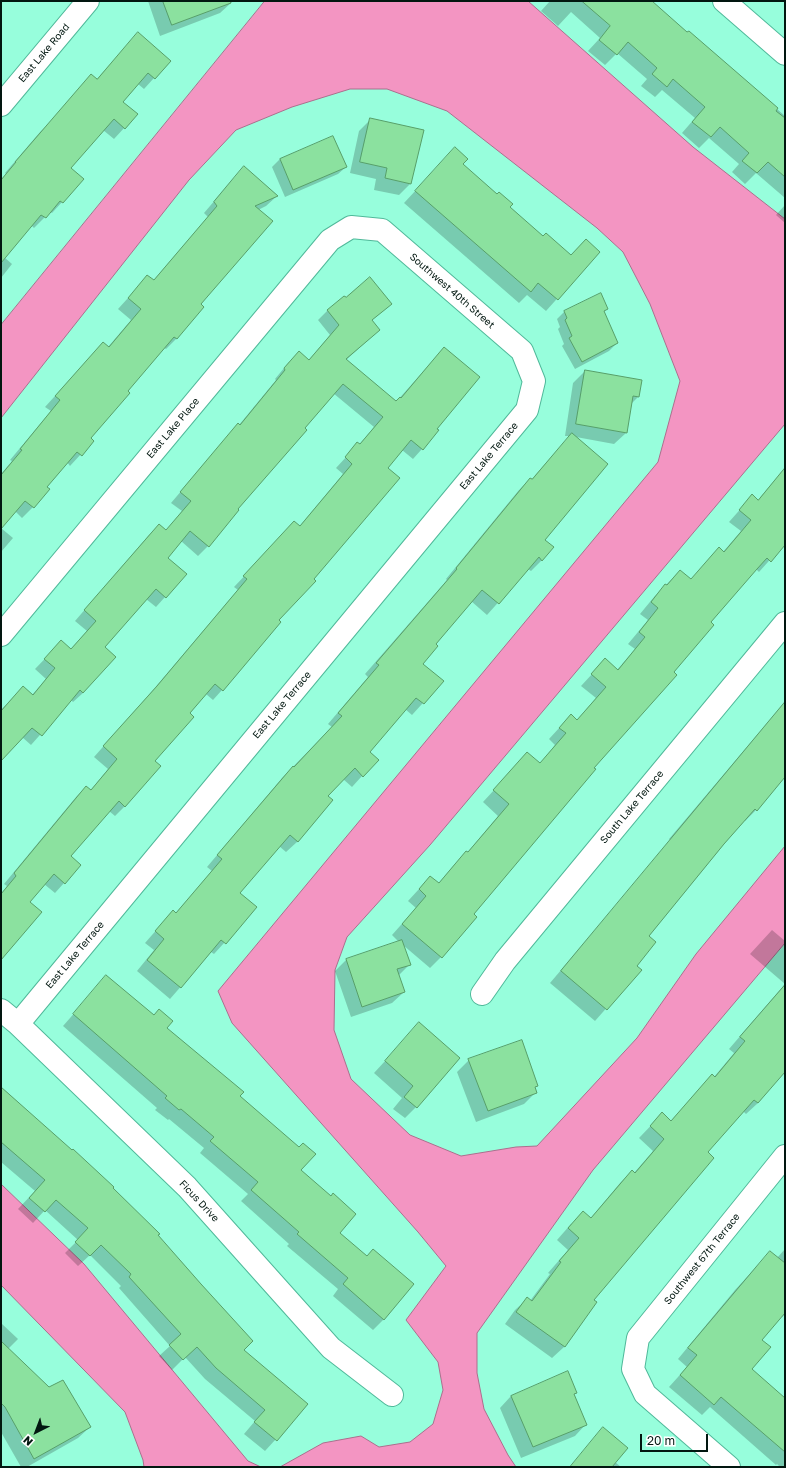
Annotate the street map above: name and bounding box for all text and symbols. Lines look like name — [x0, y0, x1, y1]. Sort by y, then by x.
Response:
street label: East Lake Road — [16, 21, 72, 85]
street label: Southwest 40th Street — [407, 251, 497, 331]
street label: East Lake Place — [144, 395, 202, 461]
street label: East Lake Terrace — [457, 420, 521, 492]
street label: East Lake Terrace — [250, 669, 314, 741]
street label: South Lake Terrace — [598, 768, 666, 846]
street label: East Lake Terrace — [43, 919, 107, 991]
street label: Ficus Drive — [177, 1178, 221, 1224]
street label: Southwest 67th Terrace — [662, 1211, 742, 1307]
north arrow — [16, 1412, 56, 1452]
scale bar — [642, 1426, 710, 1452]
text: 20 m — [647, 1433, 675, 1448]
text: N — [20, 1434, 35, 1449]

